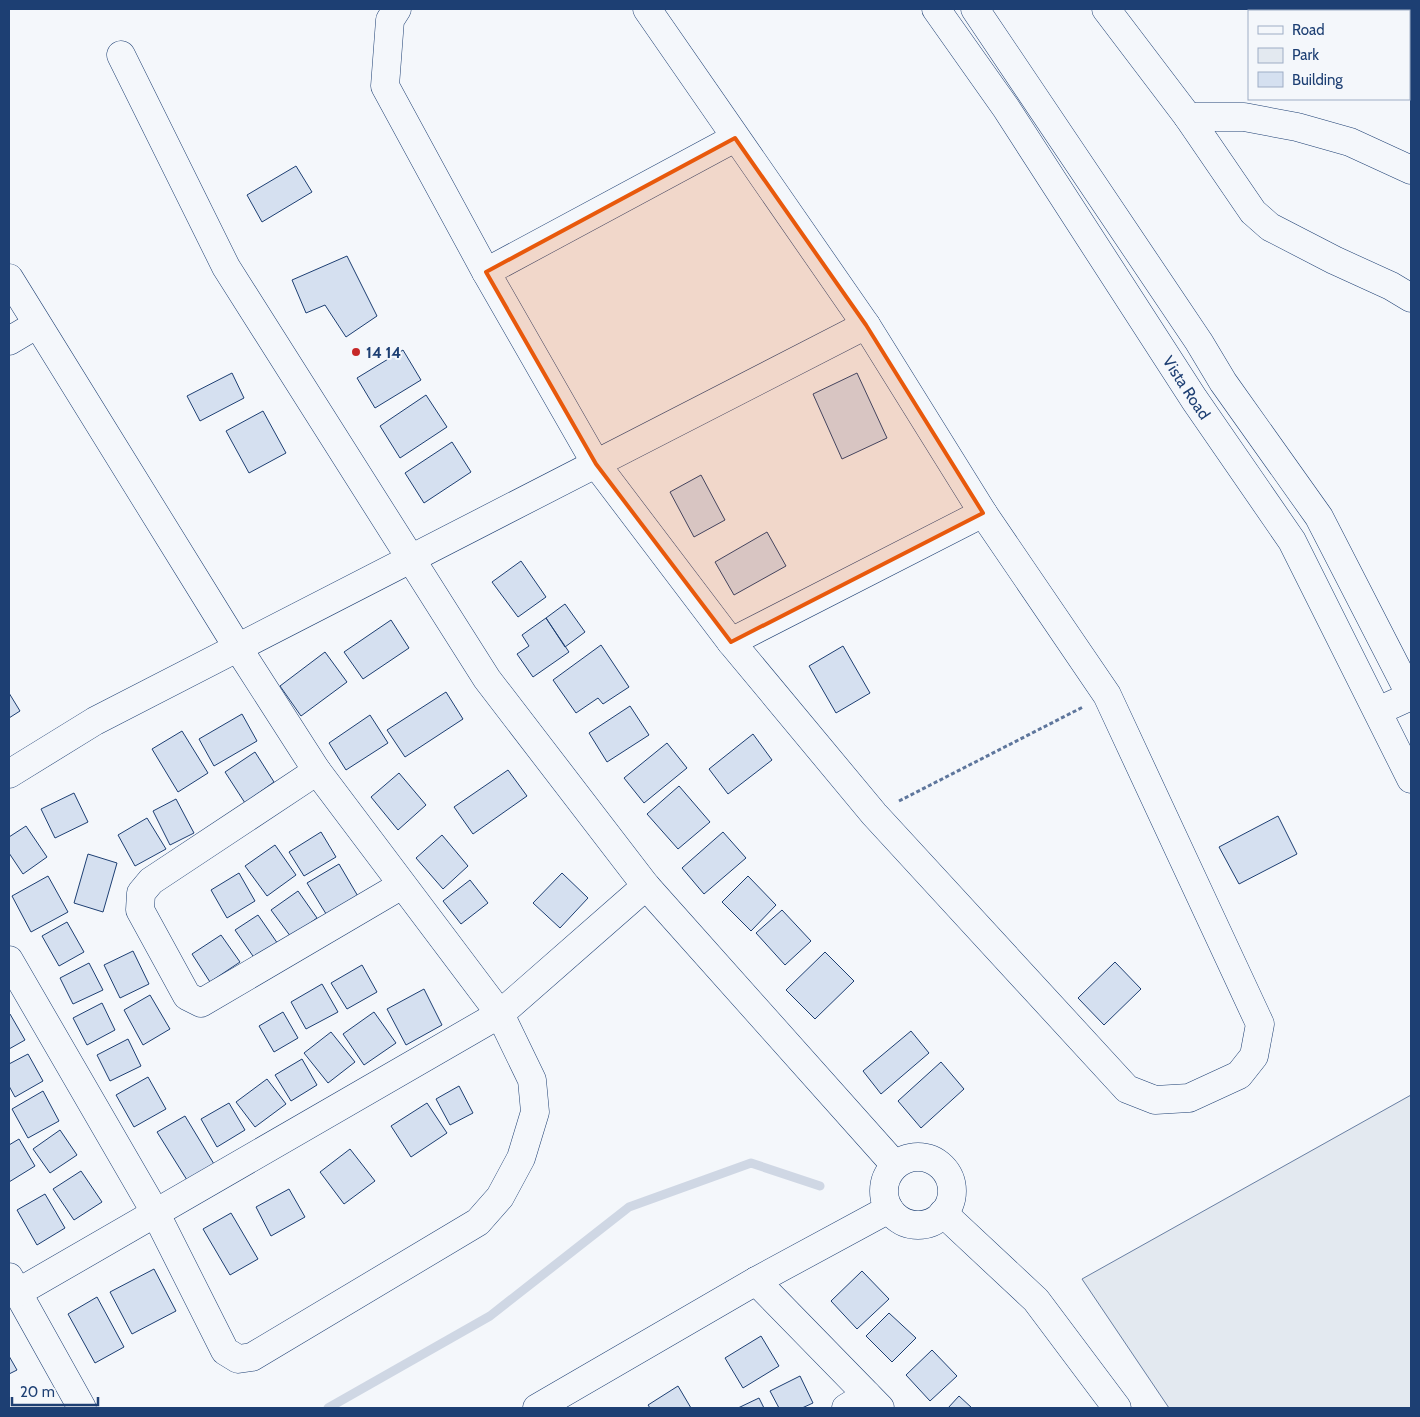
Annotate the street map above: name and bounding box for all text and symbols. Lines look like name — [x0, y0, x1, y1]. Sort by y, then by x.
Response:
legend — [1248, 10, 1410, 100]
text: Road — [1292, 21, 1325, 39]
text: Park — [1292, 46, 1319, 64]
text: Building — [1292, 71, 1343, 89]
place label: 14 14 — [366, 343, 401, 362]
marker: 14 14 — [350, 346, 362, 358]
street label: Vista Road — [1159, 352, 1214, 423]
scale bar — [12, 1374, 99, 1406]
text: 20 m — [20, 1383, 55, 1401]

